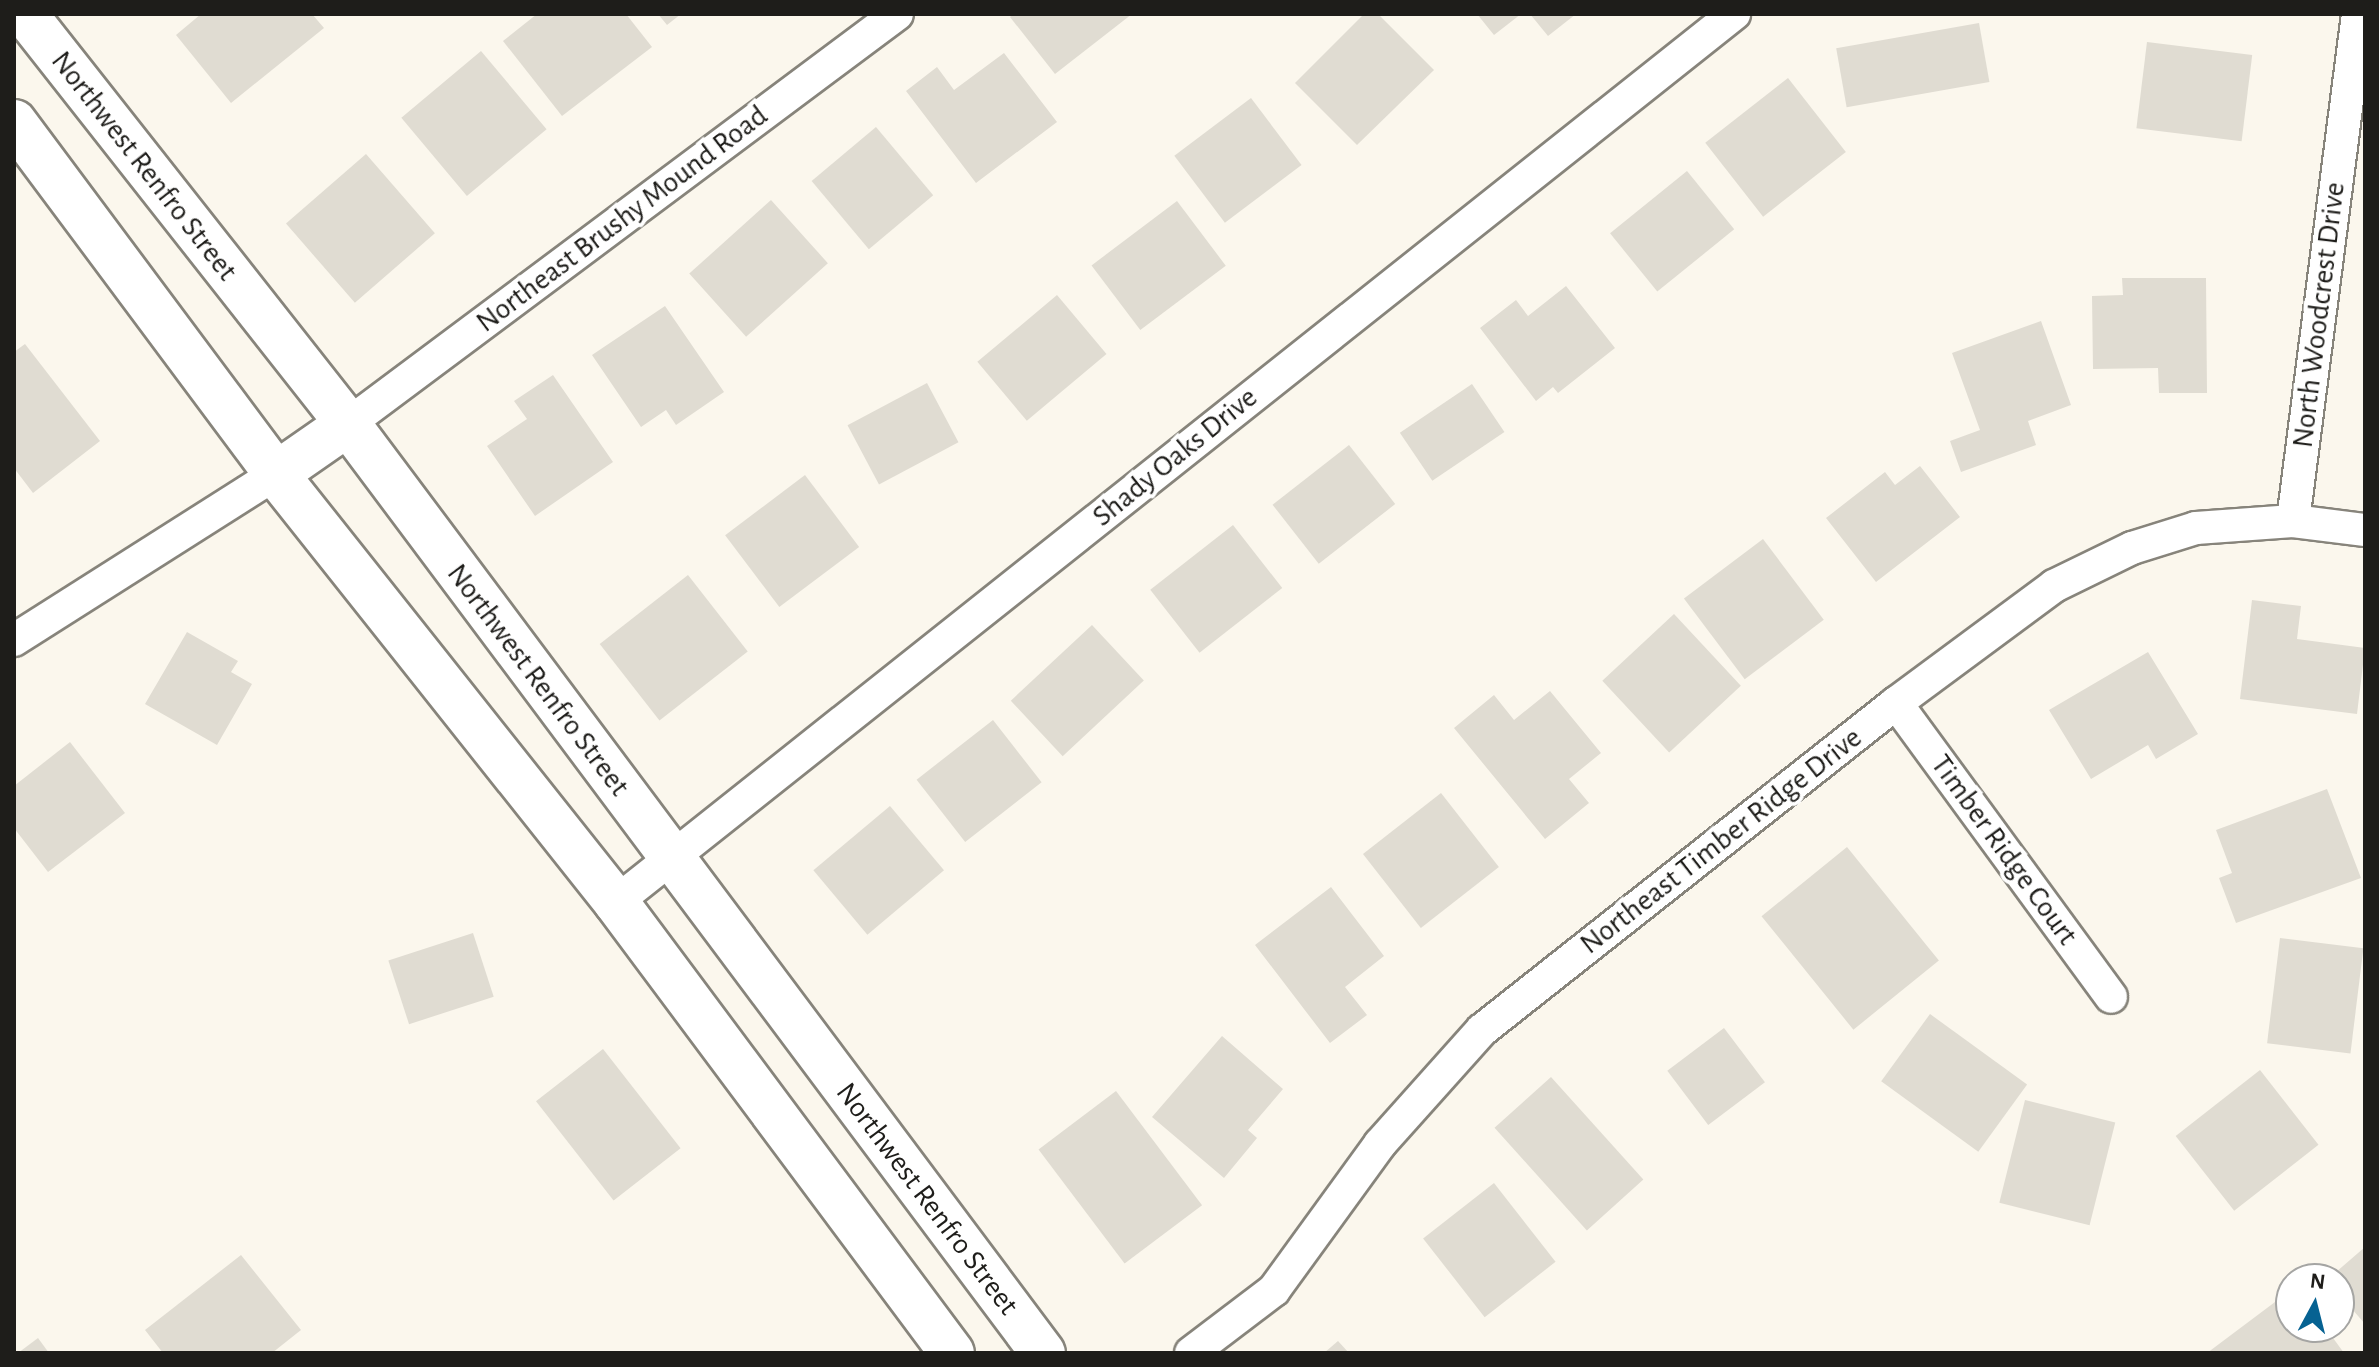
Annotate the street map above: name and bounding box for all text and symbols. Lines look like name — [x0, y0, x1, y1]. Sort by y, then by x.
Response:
street label: Northwest Renfro Street — [43, 44, 245, 288]
street label: Northeast Brushy Mound Road — [469, 98, 775, 340]
street label: North Woodcrest Drive — [2285, 180, 2353, 450]
street label: Shady Oaks Drive — [1085, 380, 1265, 534]
street label: Northwest Renfro Street — [439, 557, 637, 803]
street label: Northeast Timber Ridge Drive — [1573, 720, 1869, 962]
street label: Timber Ridge Court — [1923, 748, 2085, 952]
street label: Northwest Renfro Street — [828, 1076, 1026, 1322]
north arrow — [2275, 1263, 2355, 1343]
text: N — [2309, 1269, 2327, 1293]

